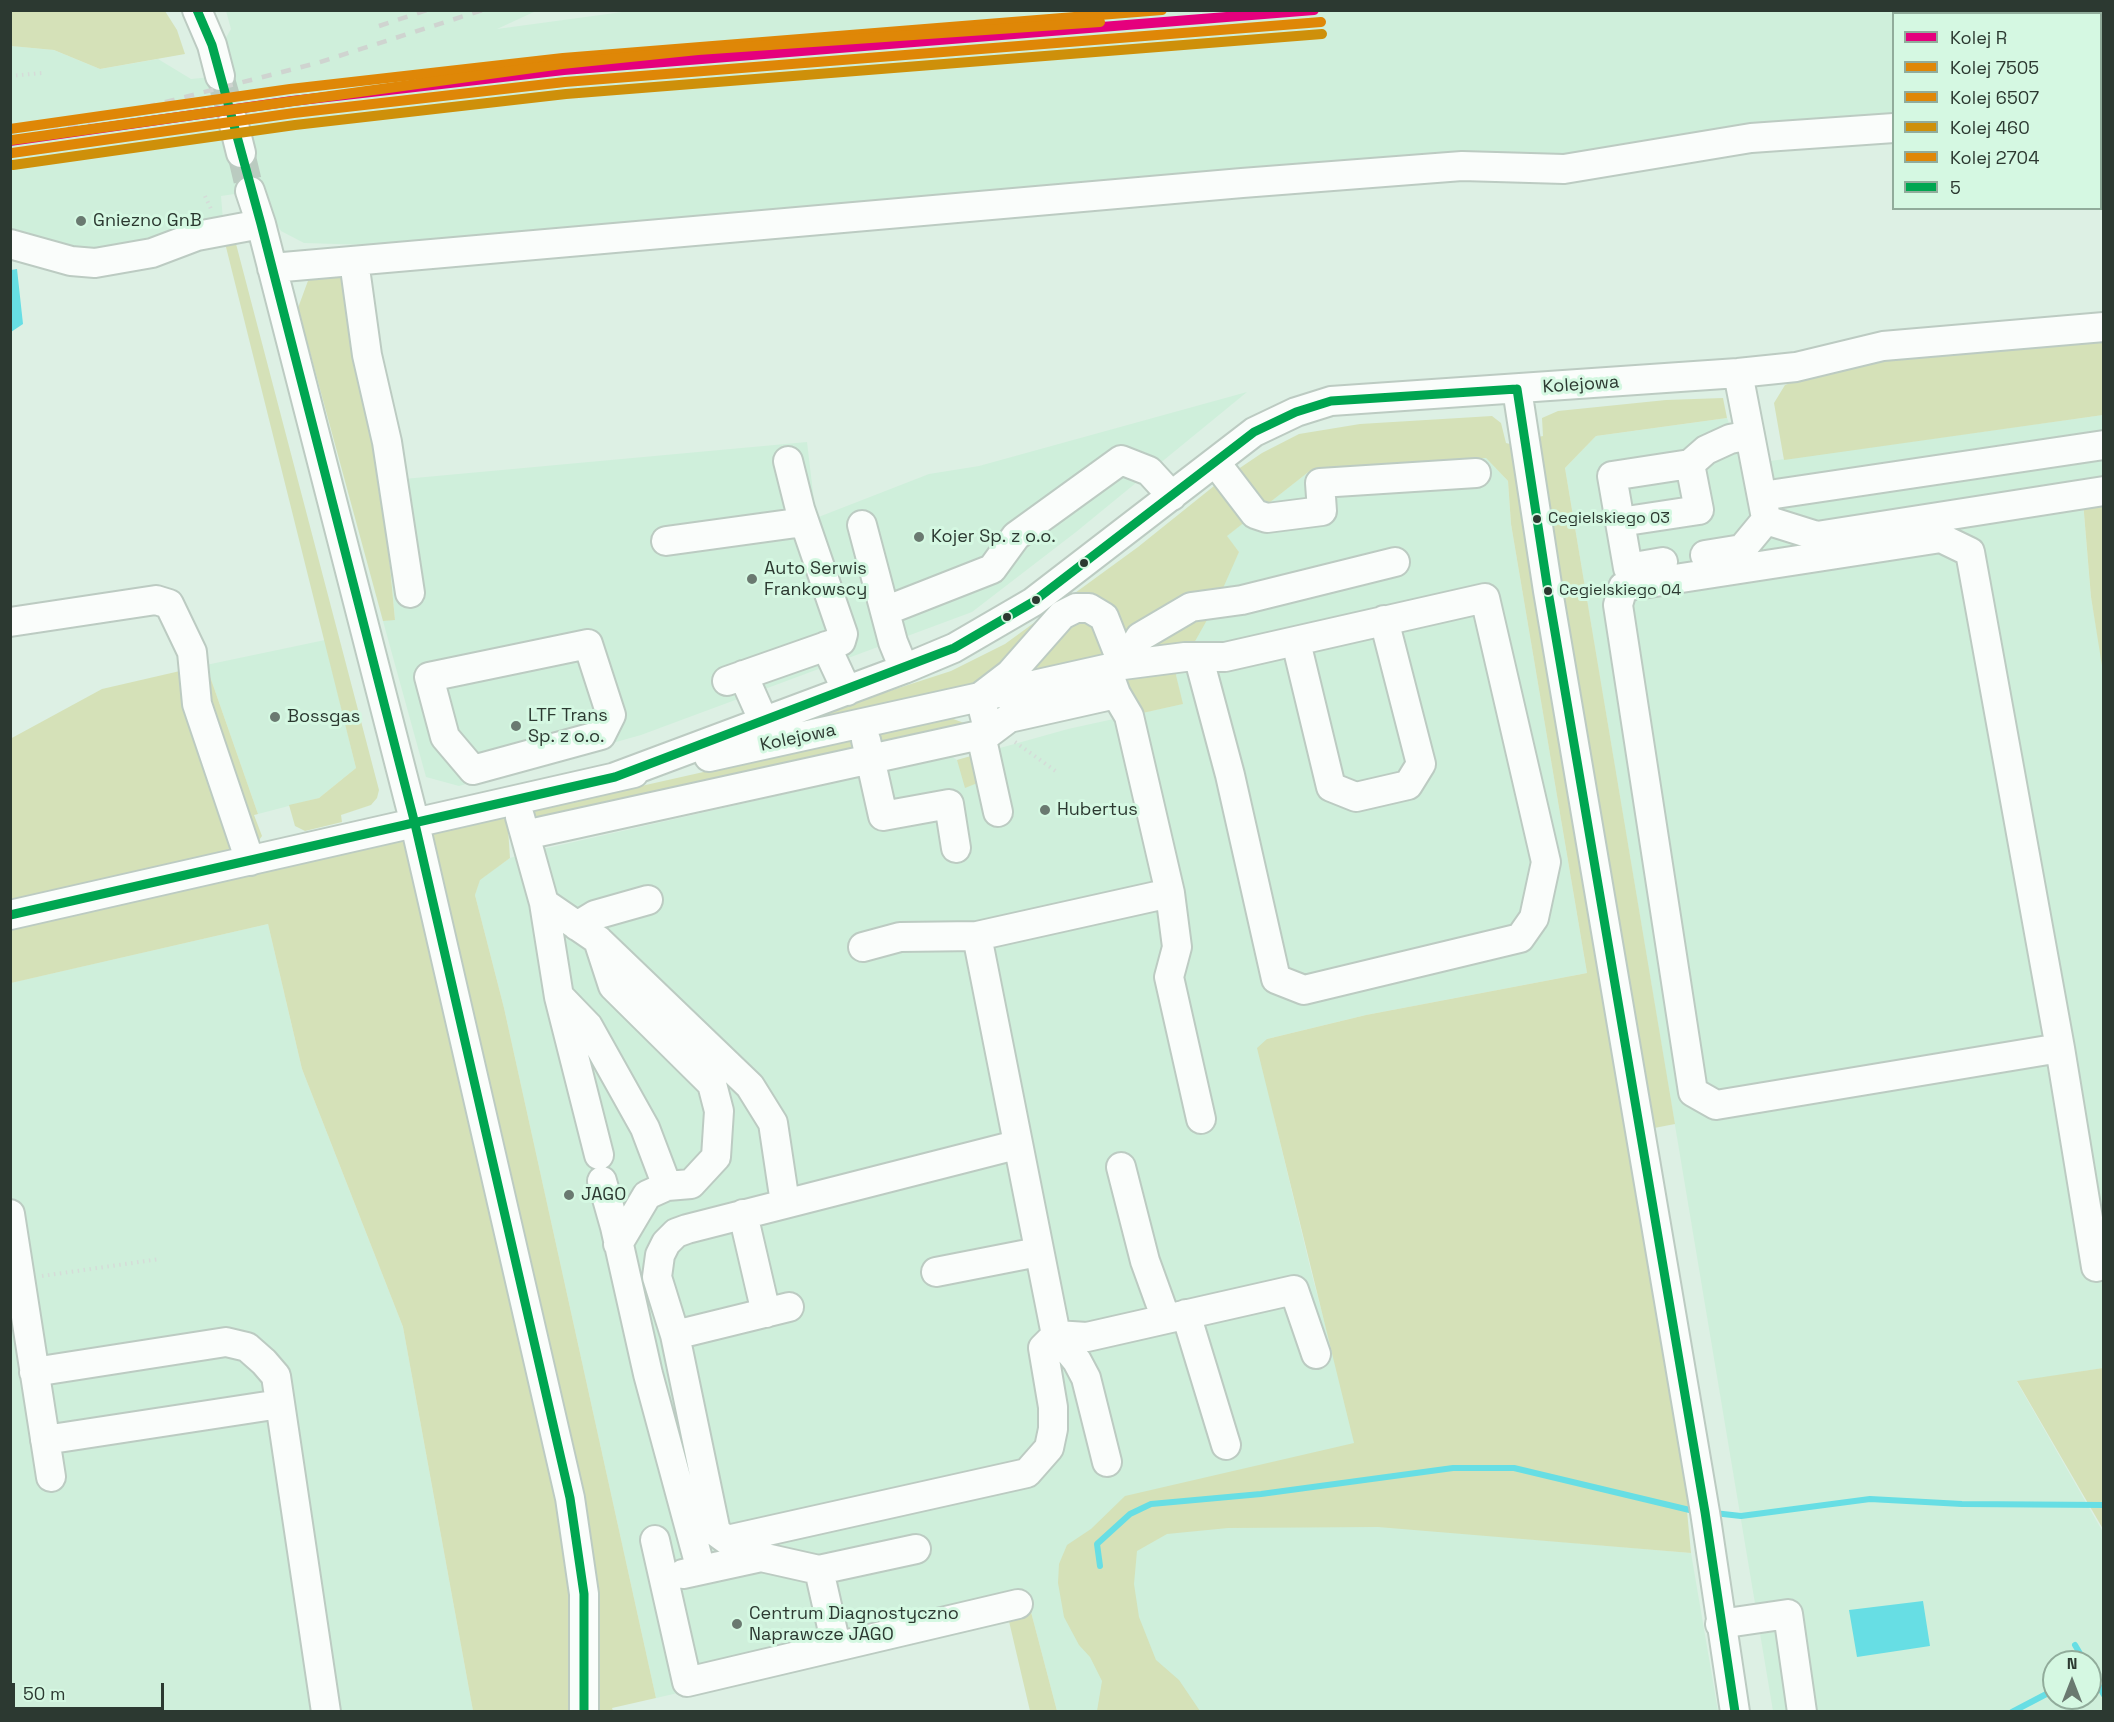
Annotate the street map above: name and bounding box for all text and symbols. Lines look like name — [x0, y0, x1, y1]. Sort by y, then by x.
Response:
legend — [1892, 12, 2102, 210]
text: Kolej R — [1950, 26, 2007, 49]
text: Kolej 7505 — [1950, 56, 2039, 79]
text: Kolej 6507 — [1950, 86, 2039, 109]
text: Kolej 460 — [1950, 116, 2030, 139]
text: Kolej 2704 — [1950, 146, 2039, 169]
text: 5 — [1950, 176, 1961, 199]
place label: Gniezno GnB — [93, 210, 202, 232]
marker: Gniezno GnB — [74, 214, 88, 228]
street label: Kolejowa — [1542, 372, 1620, 398]
place label: Cegielskiego 03 — [1548, 509, 1670, 529]
marker: Cegielskiego 03 — [1531, 513, 1543, 525]
place label: Kojer Sp. z o.o. — [931, 526, 1056, 548]
marker: Kojer Sp. z o.o. — [912, 530, 926, 544]
unlabelled marker — [1078, 557, 1090, 569]
place label: Auto Serwis Frankowscy — [764, 558, 867, 600]
marker: Auto Serwis Frankowscy — [745, 572, 759, 586]
place label: Cegielskiego 04 — [1559, 581, 1681, 601]
marker: Cegielskiego 04 — [1542, 585, 1554, 597]
unlabelled marker — [1030, 594, 1042, 606]
unlabelled marker — [1001, 611, 1013, 623]
place label: LTF Trans Sp. z o.o. — [528, 705, 608, 748]
place label: Bossgas — [287, 706, 360, 728]
marker: Bossgas — [268, 710, 282, 724]
marker: LTF Trans Sp. z o.o. — [509, 719, 523, 733]
street label: Kolejowa — [758, 719, 838, 757]
place label: Hubertus — [1057, 799, 1138, 821]
marker: Hubertus — [1038, 803, 1052, 817]
place label: JAGO — [581, 1184, 626, 1206]
marker: JAGO — [562, 1188, 576, 1202]
place label: Centrum Diagnostyczno Naprawcze JAGO — [749, 1603, 959, 1646]
marker: Centrum Diagnostyczno Naprawcze JAGO — [730, 1617, 744, 1631]
north arrow — [2042, 1650, 2102, 1710]
text: N — [2067, 1653, 2077, 1674]
scale bar — [15, 1671, 166, 1709]
text: 50 m — [23, 1682, 65, 1705]

